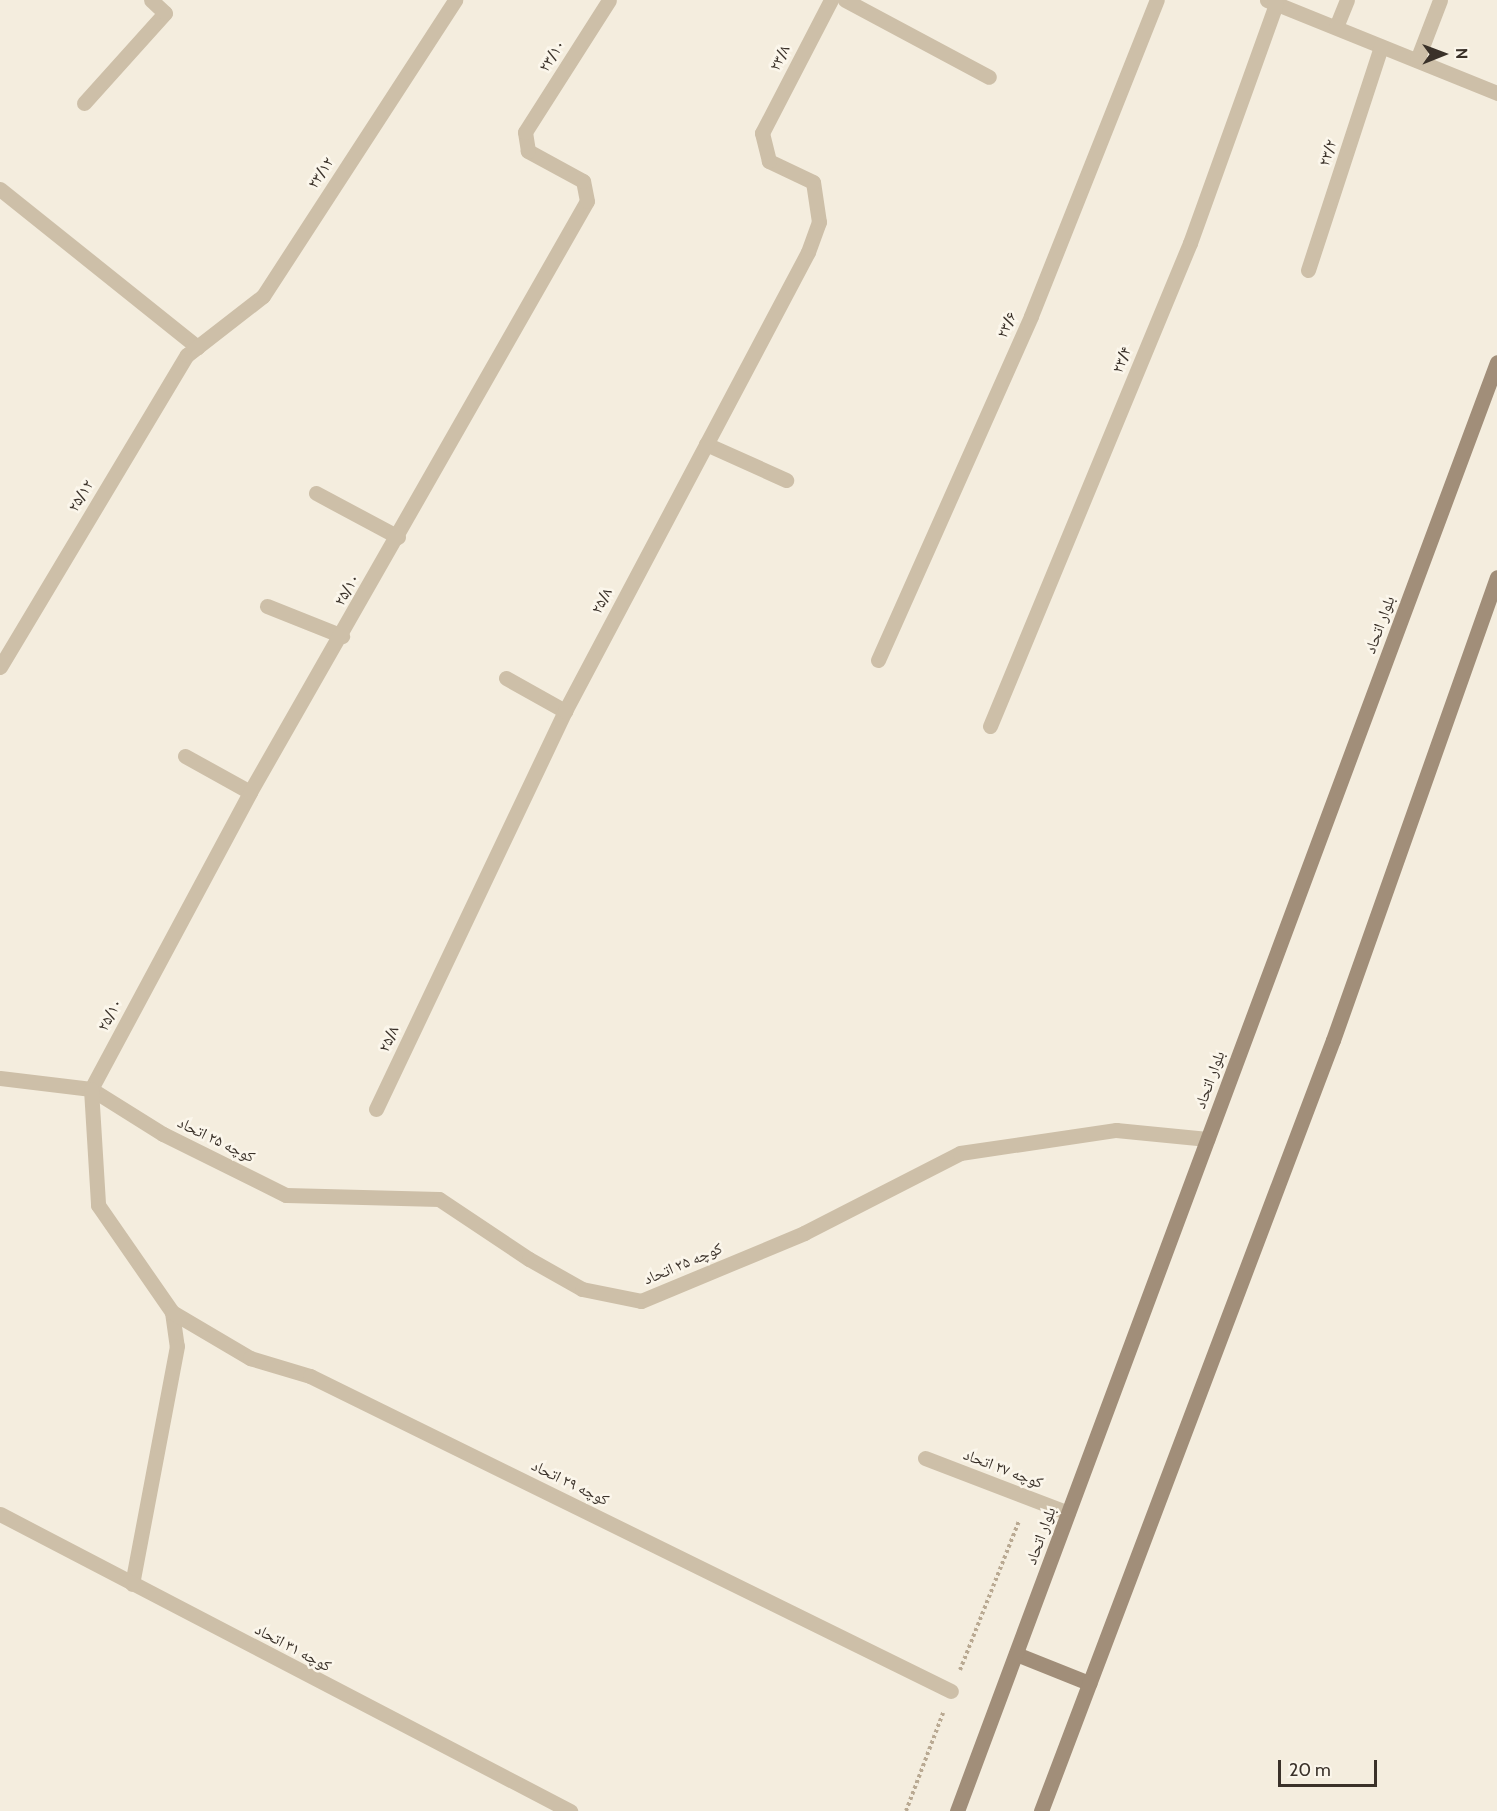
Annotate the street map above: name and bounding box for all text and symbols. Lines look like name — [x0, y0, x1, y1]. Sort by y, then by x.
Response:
north arrow — [1413, 24, 1473, 84]
street label: ۲۳/۱۰ — [535, 37, 569, 75]
street label: ۲۳/۸ — [765, 42, 795, 74]
text: N — [1452, 48, 1471, 59]
street label: ۲۳/۲ — [1315, 137, 1341, 169]
street label: ۲۳/۱۲ — [304, 154, 338, 192]
street label: ۲۳/۶ — [993, 309, 1021, 341]
street label: ۲۳/۴ — [1108, 344, 1136, 376]
street label: ۲۵/۱۲ — [64, 477, 98, 515]
street label: ۲۵/۱۰ — [330, 571, 364, 609]
street label: ۲۵/۸ — [587, 585, 617, 617]
street label: بلوار اتحاد — [1361, 594, 1399, 656]
street label: ۲۵/۱۰ — [94, 996, 126, 1034]
street label: ۲۵/۸ — [375, 1023, 403, 1055]
street label: بلوار اتحاد — [1191, 1049, 1229, 1111]
street label: کوچه ۲۵ اتحاد — [174, 1113, 258, 1167]
street label: کوچه ۲۵ اتحاد — [641, 1239, 725, 1289]
street label: کوچه ۲۷ اتحاد — [960, 1445, 1046, 1493]
street label: کوچه ۲۹ اتحاد — [528, 1456, 612, 1510]
street label: بلوار اتحاد — [1022, 1505, 1060, 1567]
street label: کوچه ۳۱ اتحاد — [252, 1620, 334, 1676]
scale bar — [1281, 1748, 1380, 1786]
text: 20 m — [1289, 1759, 1331, 1781]

